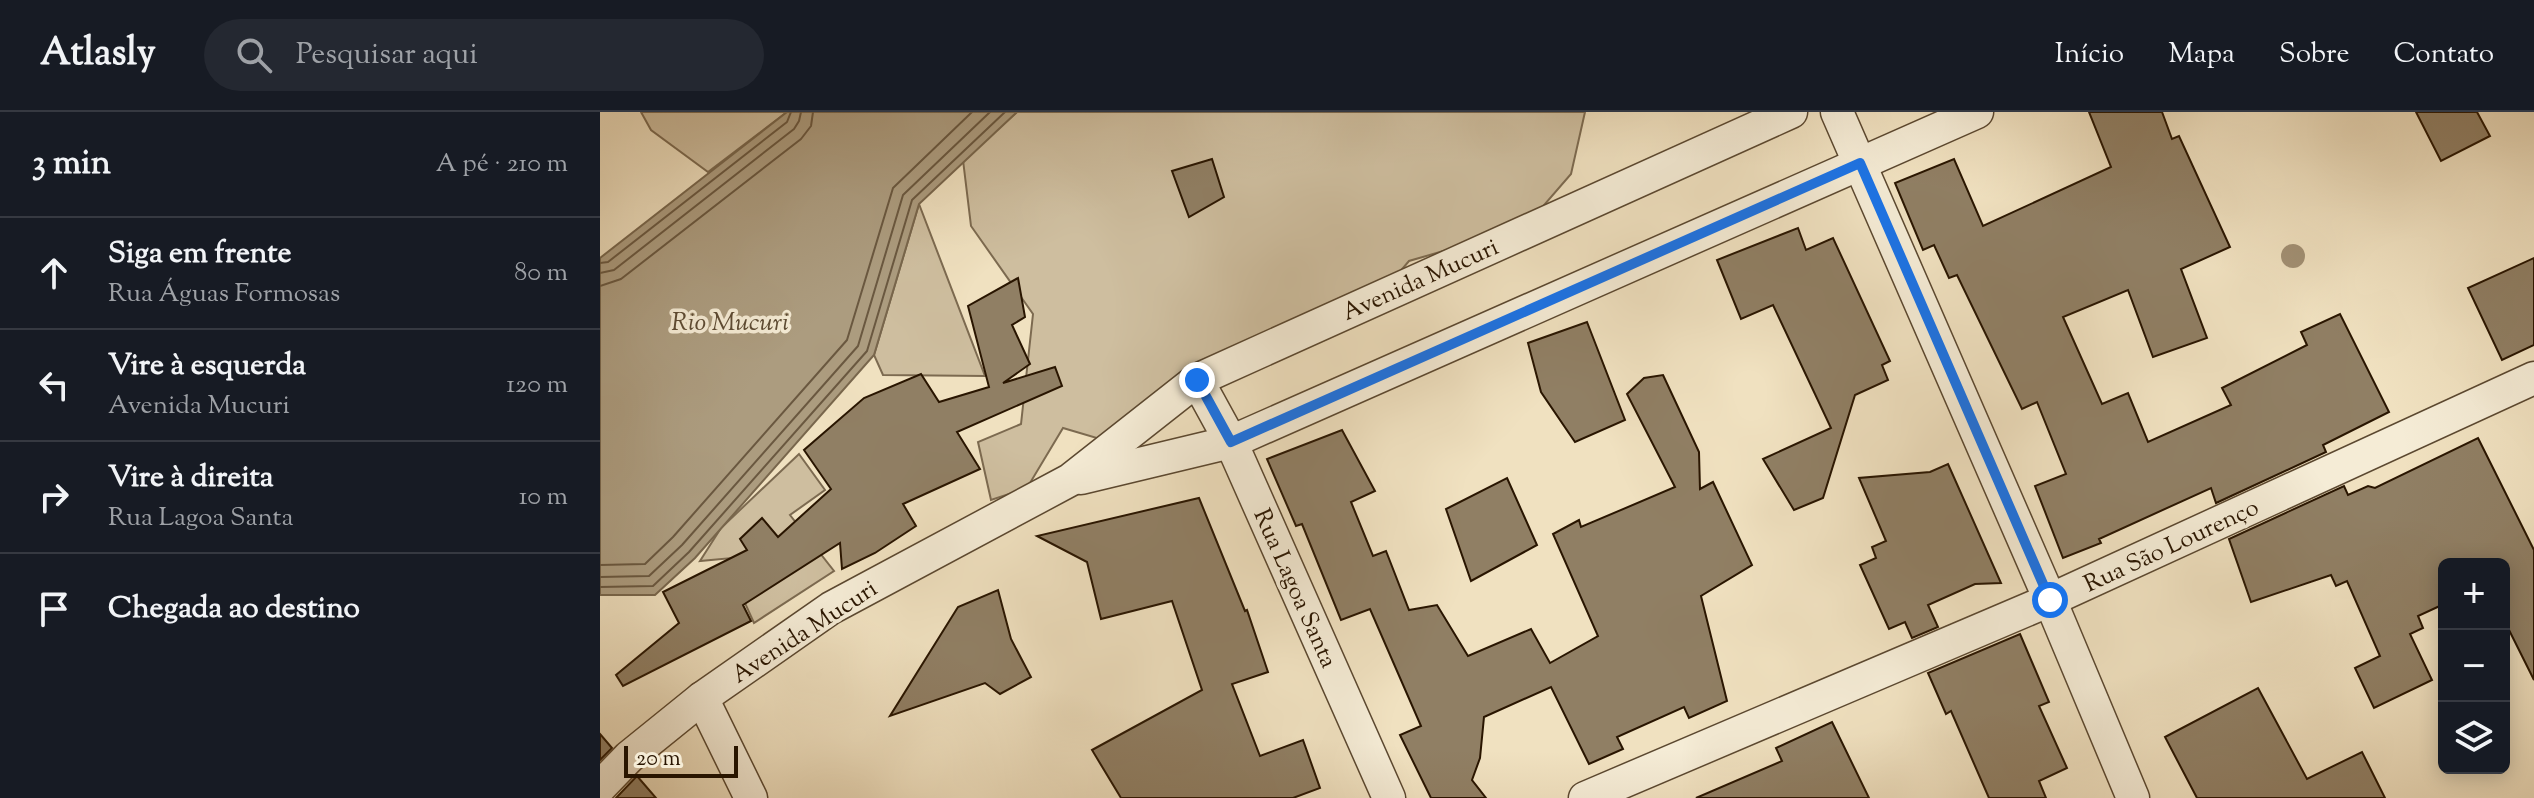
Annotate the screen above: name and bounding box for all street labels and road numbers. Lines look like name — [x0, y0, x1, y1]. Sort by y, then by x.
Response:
street label: Avenida Mucuri — [1337, 231, 1505, 330]
street label: Rua São Lourenço — [2079, 491, 2265, 602]
street label: Rua Lagoa Santa — [1244, 504, 1345, 674]
street label: Avenida Mucuri — [725, 573, 885, 693]

